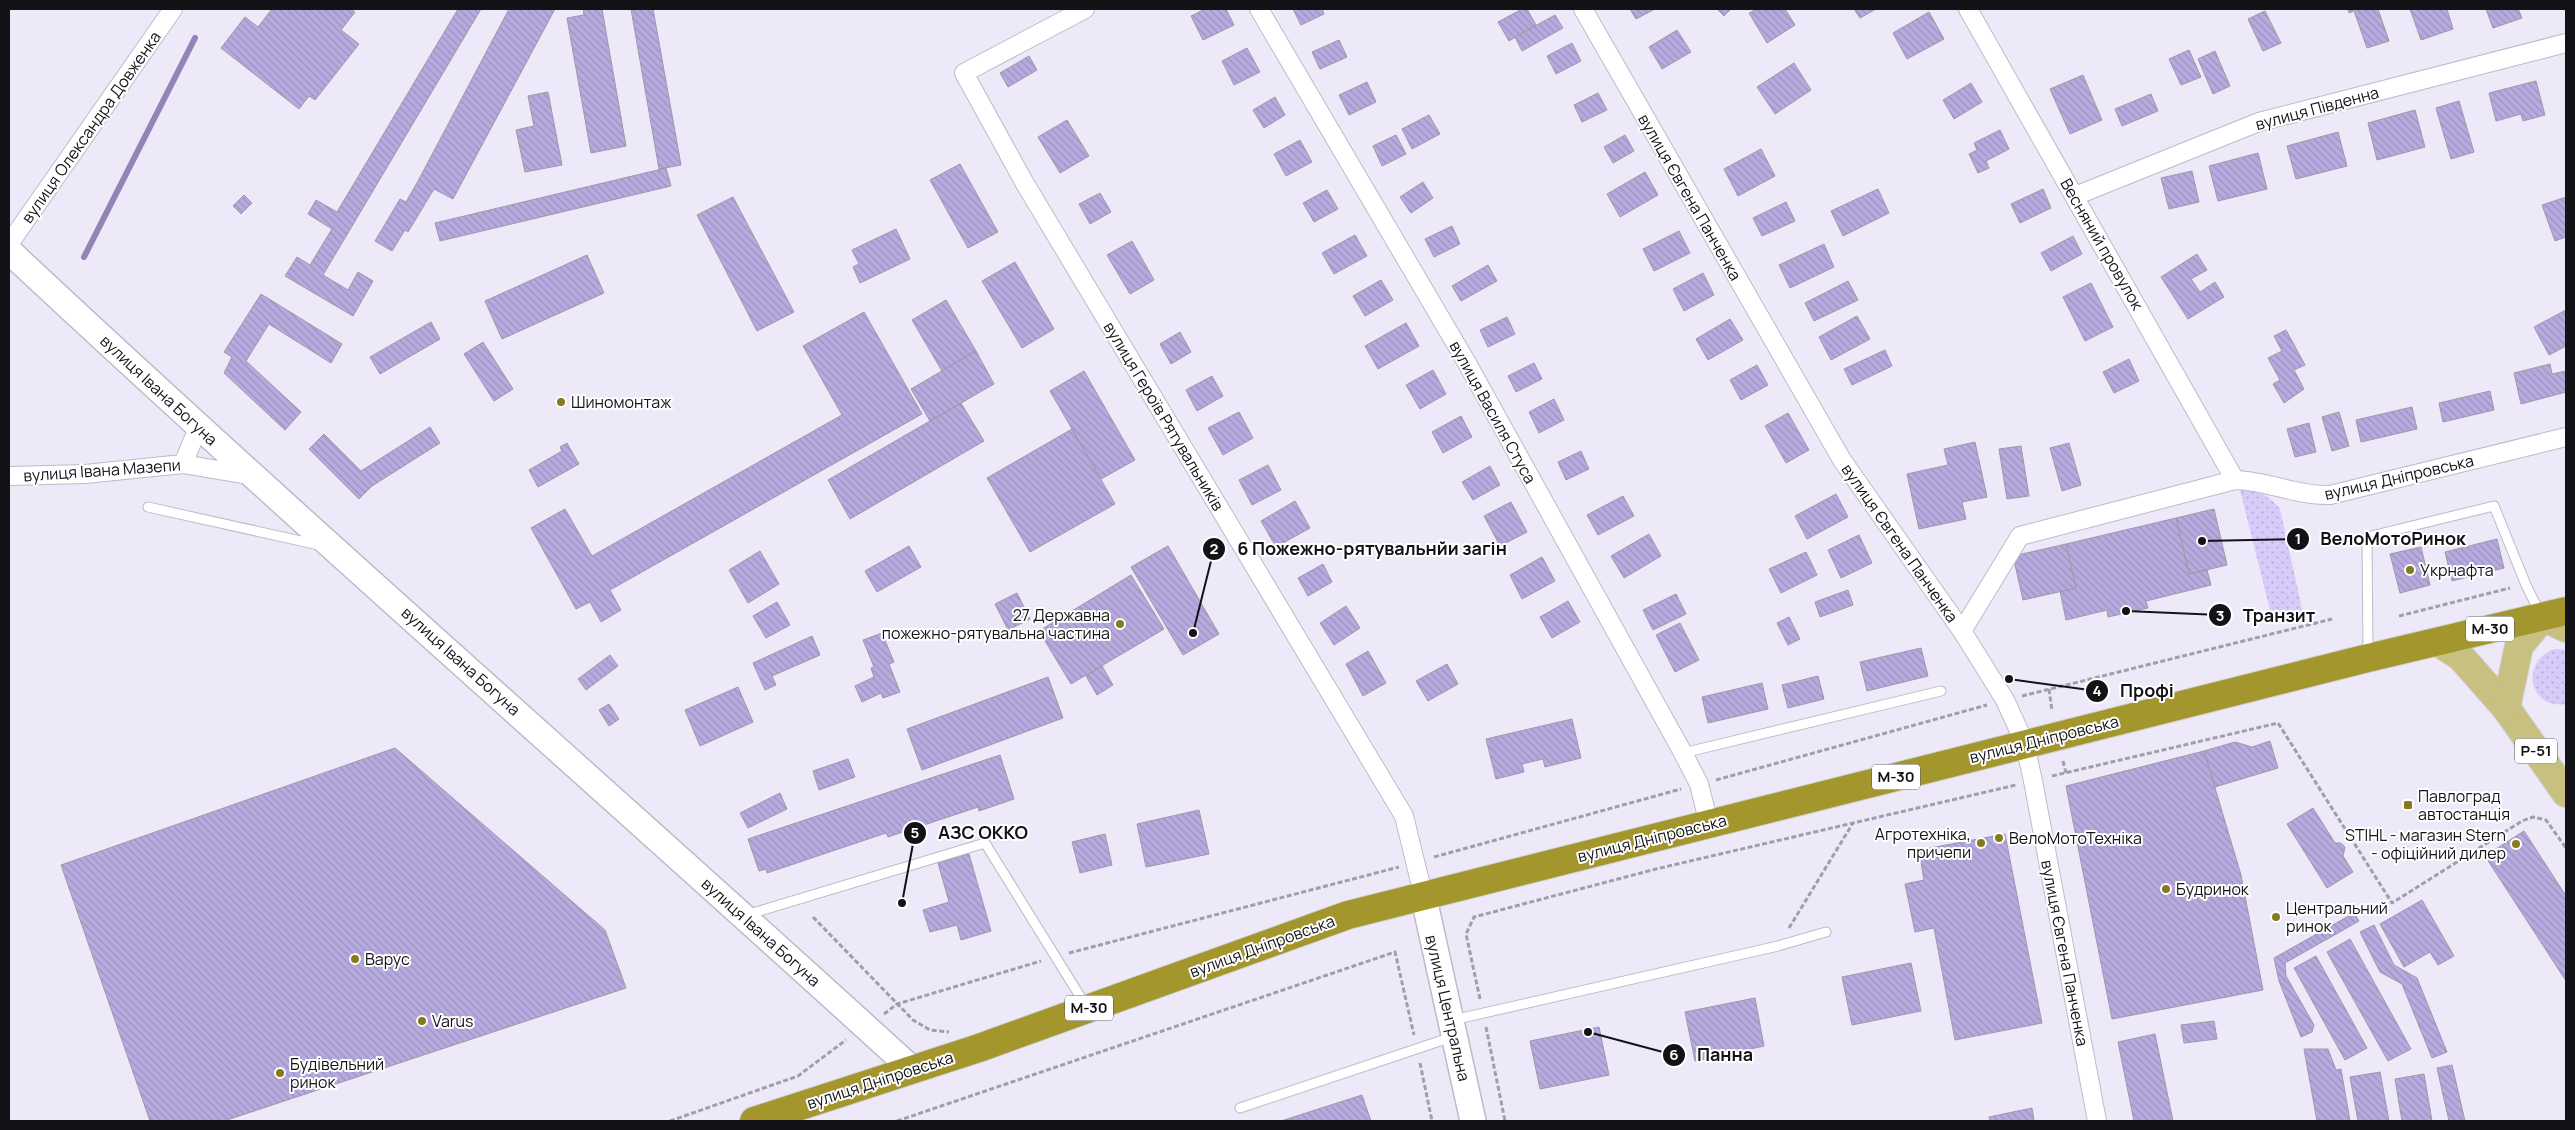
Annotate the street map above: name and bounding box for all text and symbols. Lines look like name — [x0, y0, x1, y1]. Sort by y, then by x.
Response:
street label: вулиця Олександра Довженка — [16, 27, 166, 227]
street label: вулиця Південна — [2253, 81, 2381, 135]
street label: вулиця Євгена Панченка — [1633, 110, 1747, 284]
street label: Весняний провулок — [2055, 174, 2149, 315]
street label: вулиця Героїв Рятувальників — [1099, 317, 1229, 515]
street label: вулиця Івана Богуна — [96, 330, 222, 450]
street label: вулиця Василя Стуса — [1445, 337, 1541, 487]
place label: Шиномонтаж — [571, 391, 672, 413]
marker: Шиномонтаж — [555, 396, 567, 408]
street label: вулиця Дніпровська — [2322, 449, 2476, 505]
street label: вулиця Івана Мазепи — [23, 454, 181, 486]
street label: вулиця Євгена Панченка — [1837, 459, 1963, 627]
callout: ВелоМотоРинок — [2285, 522, 2476, 555]
text: ВелоМотоРинок — [2320, 526, 2467, 550]
text: 1 — [2295, 528, 2301, 549]
callout: 6 Пожежно-рятувальнйи загін — [1202, 533, 1517, 566]
text: 6 Пожежно-рятувальнйи загін — [1237, 536, 1507, 560]
text: 2 — [1210, 538, 1219, 559]
place label: Укрнафта — [2420, 559, 2494, 581]
marker: Укрнафта — [2404, 564, 2416, 576]
callout: Транзит — [2207, 599, 2325, 632]
street label: вулиця Івана Богуна — [397, 602, 525, 720]
text: Транзит — [2243, 603, 2316, 627]
place label: 27 Державна пожежно-рятувальна частина — [882, 604, 1110, 644]
text: 3 — [2216, 605, 2224, 626]
road number: М-30 — [2466, 616, 2514, 642]
marker: 27 Державна пожежно-рятувальна частина — [1114, 618, 1126, 630]
callout: Профі — [2085, 674, 2184, 707]
text: Профі — [2120, 678, 2174, 702]
text: 4 — [2092, 680, 2102, 701]
street label: вулиця Дніпровська — [1967, 710, 2121, 768]
road number: Р-51 — [2515, 738, 2557, 764]
road number: М-30 — [1872, 764, 1920, 790]
place label: Павлоград автостанція — [2418, 785, 2510, 825]
marker: Павлоград автостанція — [2402, 799, 2414, 811]
street label: вулиця Дніпровська — [1575, 809, 1729, 867]
callout: АЗС ОККО — [903, 817, 1038, 850]
text: АЗС ОККО — [938, 820, 1028, 844]
text: 5 — [911, 822, 920, 843]
place label: Агротехніка, причепи — [1875, 823, 1971, 863]
place label: STIHL - магазин Stern - офіційний дилер — [2345, 824, 2506, 864]
place label: ВелоМотоТехніка — [2009, 827, 2142, 849]
marker: ВелоМотоТехніка — [1993, 832, 2005, 844]
marker: Агротехніка, причепи — [1975, 837, 1987, 849]
marker: STIHL - магазин Stern - офіційний дилер — [2510, 838, 2522, 850]
street label: вулиця Євгена Панченка — [2036, 858, 2094, 1048]
street label: вулиця Івана Богуна — [697, 873, 825, 991]
place label: Будринок — [2176, 878, 2250, 900]
marker: Будринок — [2160, 883, 2172, 895]
place label: Центральний ринок — [2286, 897, 2388, 937]
street label: вулиця Дніпровська — [1186, 910, 1338, 982]
marker: Центральний ринок — [2270, 911, 2282, 923]
street label: вулиця Центральна — [1420, 933, 1476, 1083]
place label: Варус — [365, 948, 410, 970]
marker: Варус — [349, 953, 361, 965]
road number: М-30 — [1065, 996, 1113, 1020]
place label: Varus — [432, 1010, 474, 1032]
marker: Varus — [416, 1015, 428, 1027]
callout: Панна — [1662, 1038, 1763, 1071]
text: Панна — [1697, 1042, 1753, 1066]
text: 6 — [1669, 1044, 1679, 1065]
street label: вулиця Дніпровська — [804, 1046, 956, 1114]
place label: Будівельний ринок — [290, 1053, 384, 1093]
marker: Будівельний ринок — [274, 1067, 286, 1079]

